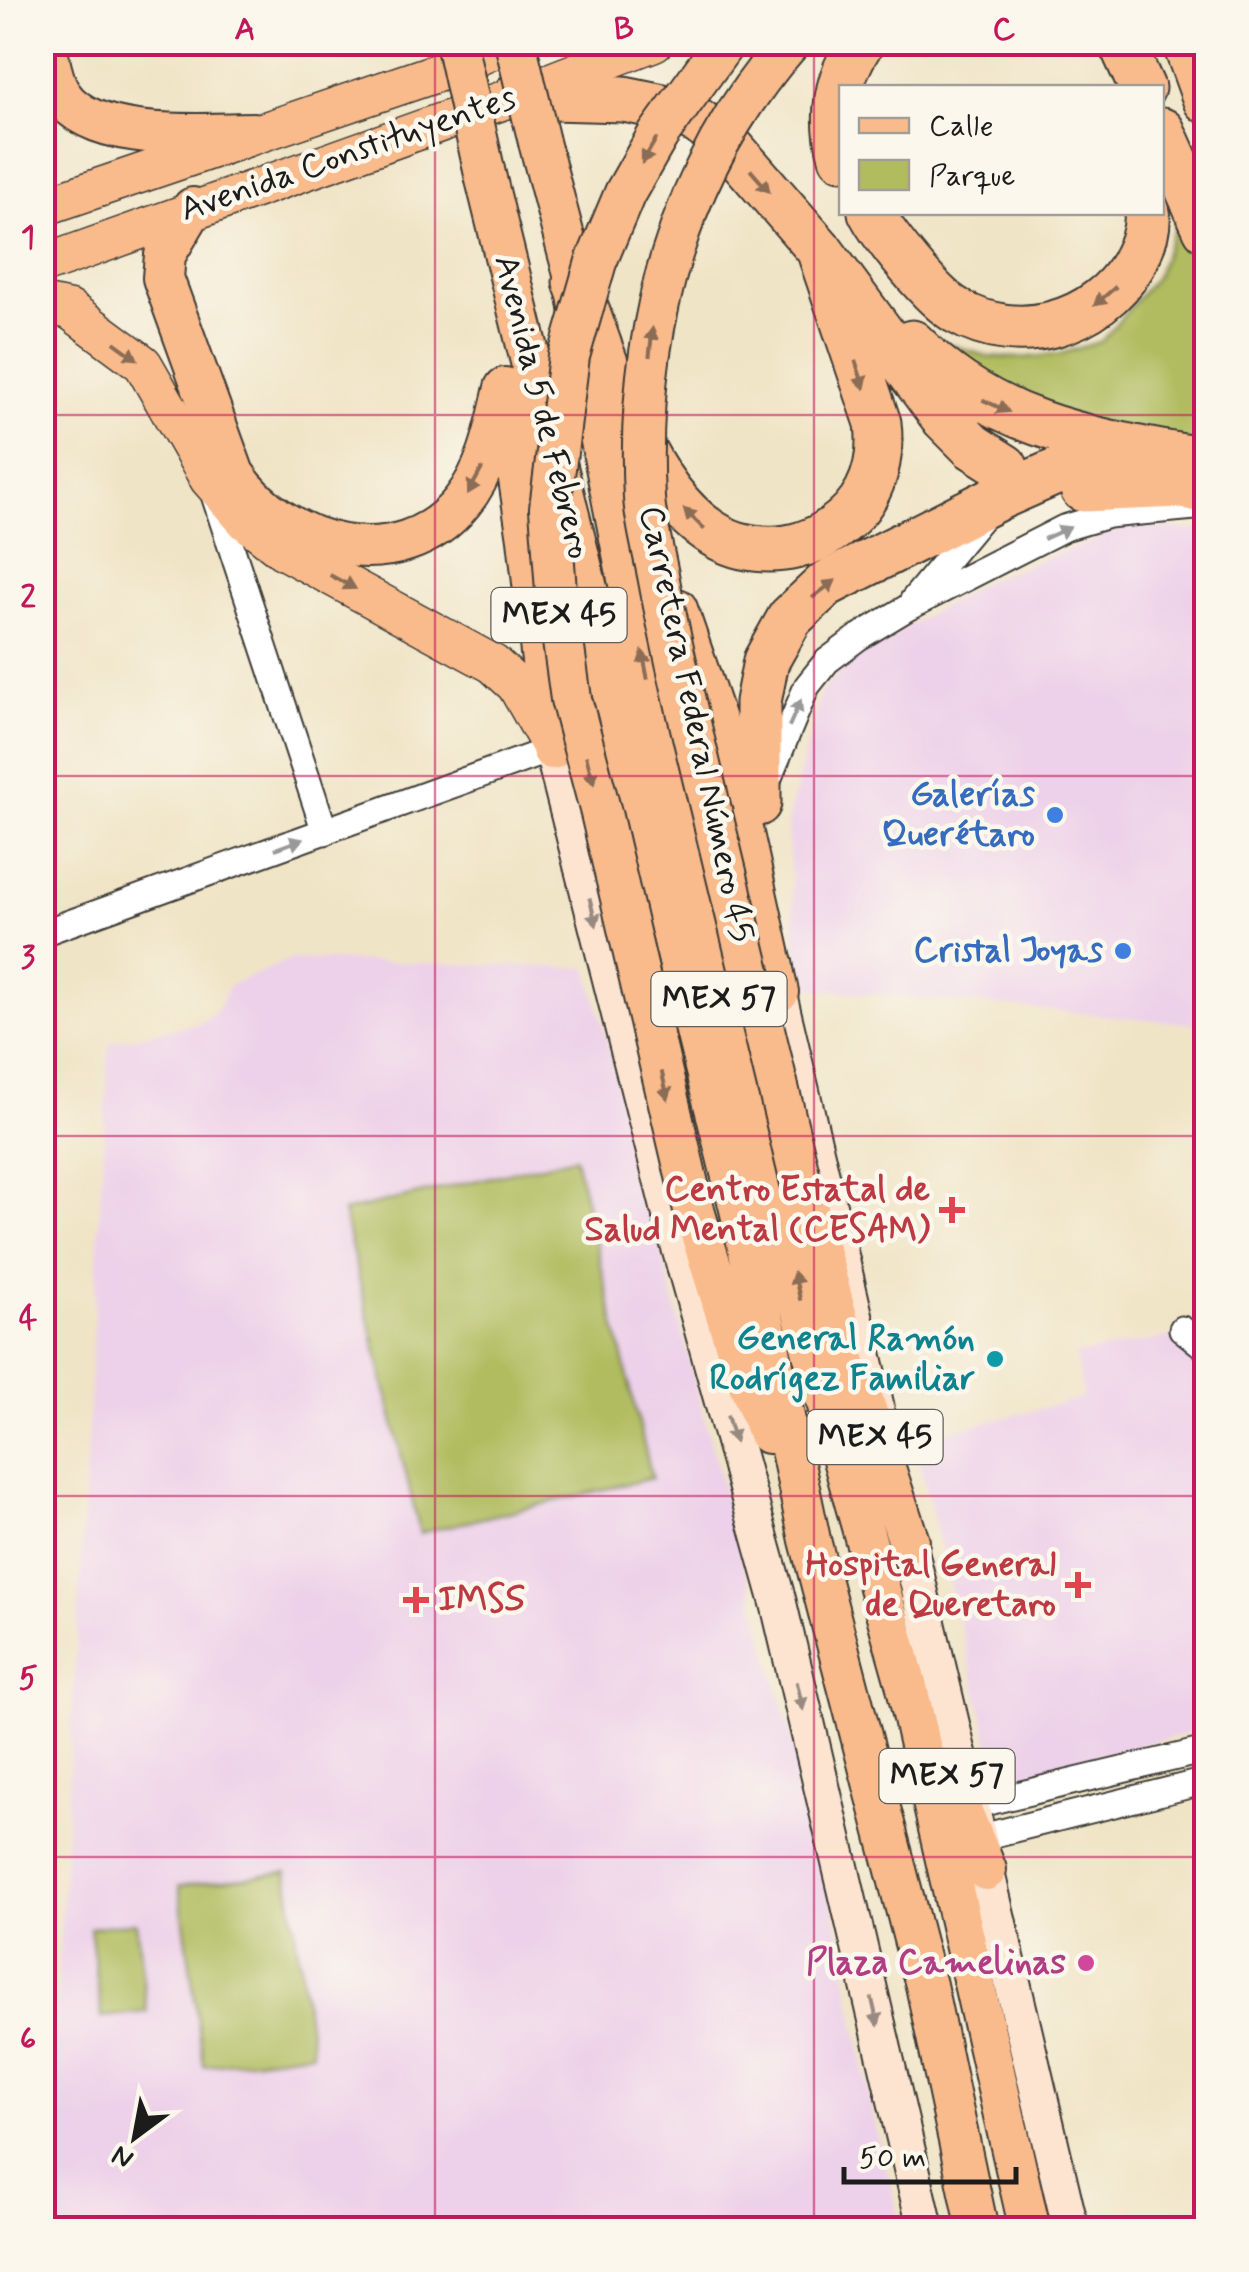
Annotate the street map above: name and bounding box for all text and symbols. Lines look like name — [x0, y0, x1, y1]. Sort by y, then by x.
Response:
text: A — [235, 9, 255, 51]
text: B — [614, 9, 634, 51]
text: C — [993, 9, 1016, 51]
street label: Avenida Constituyentes — [174, 75, 522, 233]
legend — [839, 85, 1164, 215]
text: Calle — [929, 107, 994, 146]
one-way arrow — [641, 136, 658, 165]
text: Parque — [929, 157, 1015, 196]
one-way arrow — [748, 168, 770, 193]
text: 1 — [21, 217, 35, 259]
street label: Avenida 5 de Febrero — [482, 250, 602, 564]
one-way arrow — [1093, 285, 1118, 307]
one-way arrow — [643, 326, 659, 358]
one-way arrow — [113, 341, 139, 361]
one-way arrow — [854, 361, 869, 391]
one-way arrow — [982, 397, 1011, 414]
one-way arrow — [467, 466, 484, 495]
street label: Carretera Federal Número 45 — [627, 502, 765, 946]
one-way arrow — [683, 508, 706, 532]
one-way arrow — [1042, 524, 1071, 541]
one-way arrow — [328, 574, 357, 591]
text: 2 — [20, 577, 36, 619]
one-way arrow — [811, 579, 837, 599]
road number: MEX 45 — [492, 588, 626, 642]
one-way arrow — [636, 649, 652, 680]
one-way arrow — [787, 698, 803, 728]
one-way arrow — [582, 755, 598, 786]
place label: Galerías Querétaro — [882, 772, 1036, 858]
marker: Galerías Querétaro — [1044, 804, 1066, 826]
one-way arrow — [275, 836, 305, 851]
one-way arrow — [586, 897, 601, 928]
place label: Cristal Joyas — [914, 928, 1104, 974]
text: 3 — [21, 937, 36, 979]
marker: Cristal Joyas — [1112, 940, 1134, 962]
road number: MEX 57 — [652, 972, 786, 1026]
one-way arrow — [658, 1071, 673, 1102]
place label: Centro Estatal de Salud Mental (CESAM) — [584, 1167, 931, 1253]
marker: Centro Estatal de Salud Mental (CESAM) — [939, 1197, 965, 1223]
one-way arrow — [789, 1270, 804, 1301]
text: 4 — [19, 1298, 38, 1340]
place label: General Ramón Rodrígez Familiar — [709, 1316, 975, 1403]
marker: General Ramón Rodrígez Familiar — [984, 1348, 1006, 1370]
road number: MEX 45 — [808, 1410, 942, 1464]
one-way arrow — [723, 1414, 739, 1445]
place label: Hospital General de Queretaro — [806, 1542, 1056, 1628]
marker: Hospital General de Queretaro — [1065, 1572, 1091, 1598]
place label: IMSS — [438, 1577, 525, 1623]
marker: IMSS — [403, 1587, 429, 1613]
text: 5 — [18, 1658, 38, 1700]
one-way arrow — [793, 1681, 808, 1712]
road number: MEX 57 — [880, 1749, 1014, 1803]
place label: Plaza Camelinas — [806, 1940, 1066, 1986]
marker: Plaza Camelinas — [1075, 1952, 1097, 1974]
one-way arrow — [868, 1997, 883, 2028]
text: 6 — [20, 2018, 36, 2060]
north arrow — [85, 2087, 185, 2187]
scale bar — [844, 2122, 1016, 2184]
text: N — [105, 2135, 141, 2177]
text: 50 m — [859, 2139, 926, 2178]

